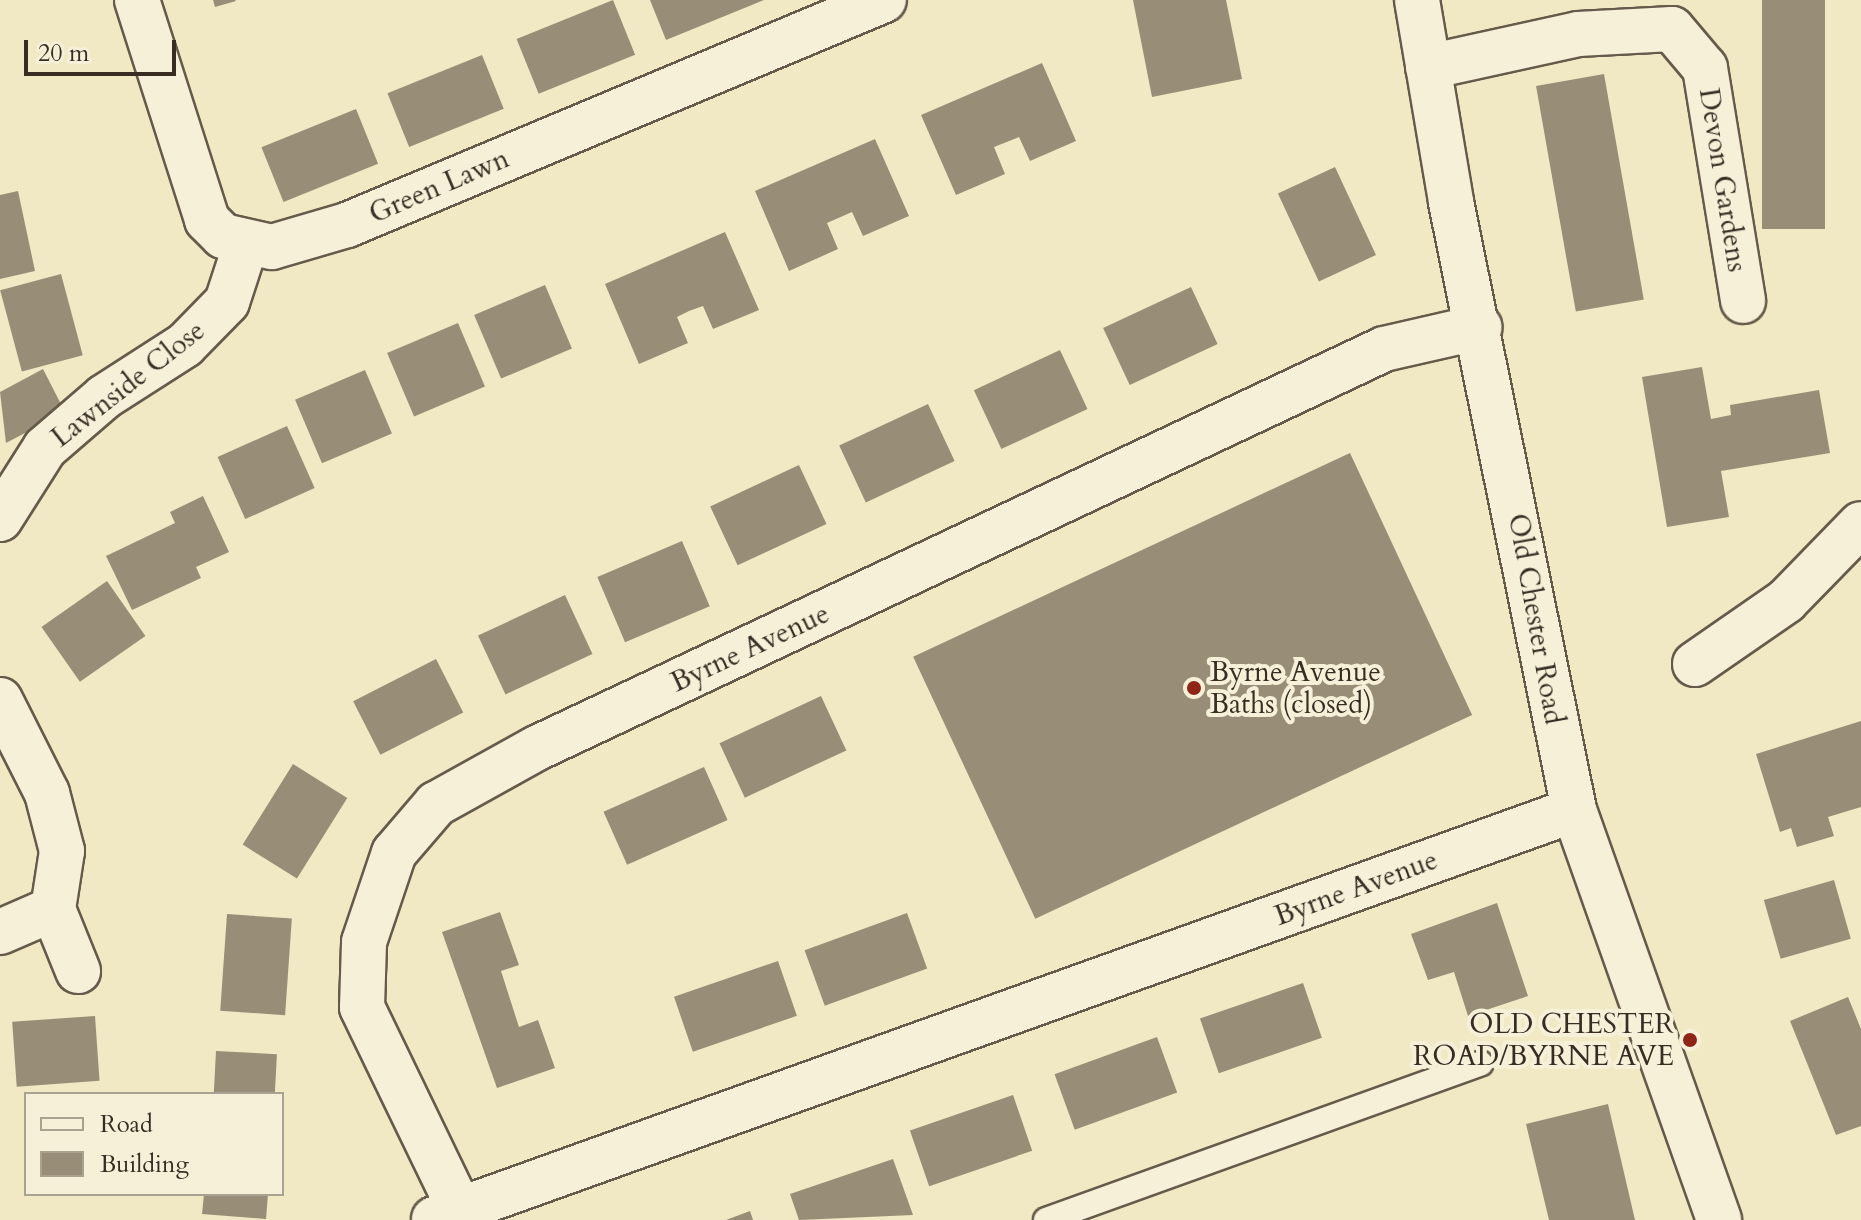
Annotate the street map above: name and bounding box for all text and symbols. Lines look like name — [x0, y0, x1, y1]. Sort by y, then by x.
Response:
scale bar — [28, 24, 180, 74]
text: 20 m — [38, 37, 89, 70]
street label: Devon Gardens — [1692, 86, 1754, 274]
street label: Green Lawn — [364, 141, 514, 231]
street label: Lawnside Close — [45, 314, 211, 454]
street label: Old Chester Road — [1501, 511, 1571, 727]
street label: Byrne Avenue — [665, 597, 835, 699]
place label: Byrne Avenue Baths (closed) — [1210, 655, 1381, 721]
marker: Byrne Avenue Baths (closed) — [1185, 679, 1203, 697]
street label: Byrne Avenue — [1270, 843, 1442, 933]
place label: OLD CHESTER ROAD/BYRNE AVE — [1413, 1007, 1674, 1073]
marker: OLD CHESTER ROAD/BYRNE AVE — [1681, 1031, 1699, 1049]
legend — [24, 1092, 284, 1196]
text: Road — [100, 1108, 153, 1141]
text: Building — [100, 1148, 189, 1181]

